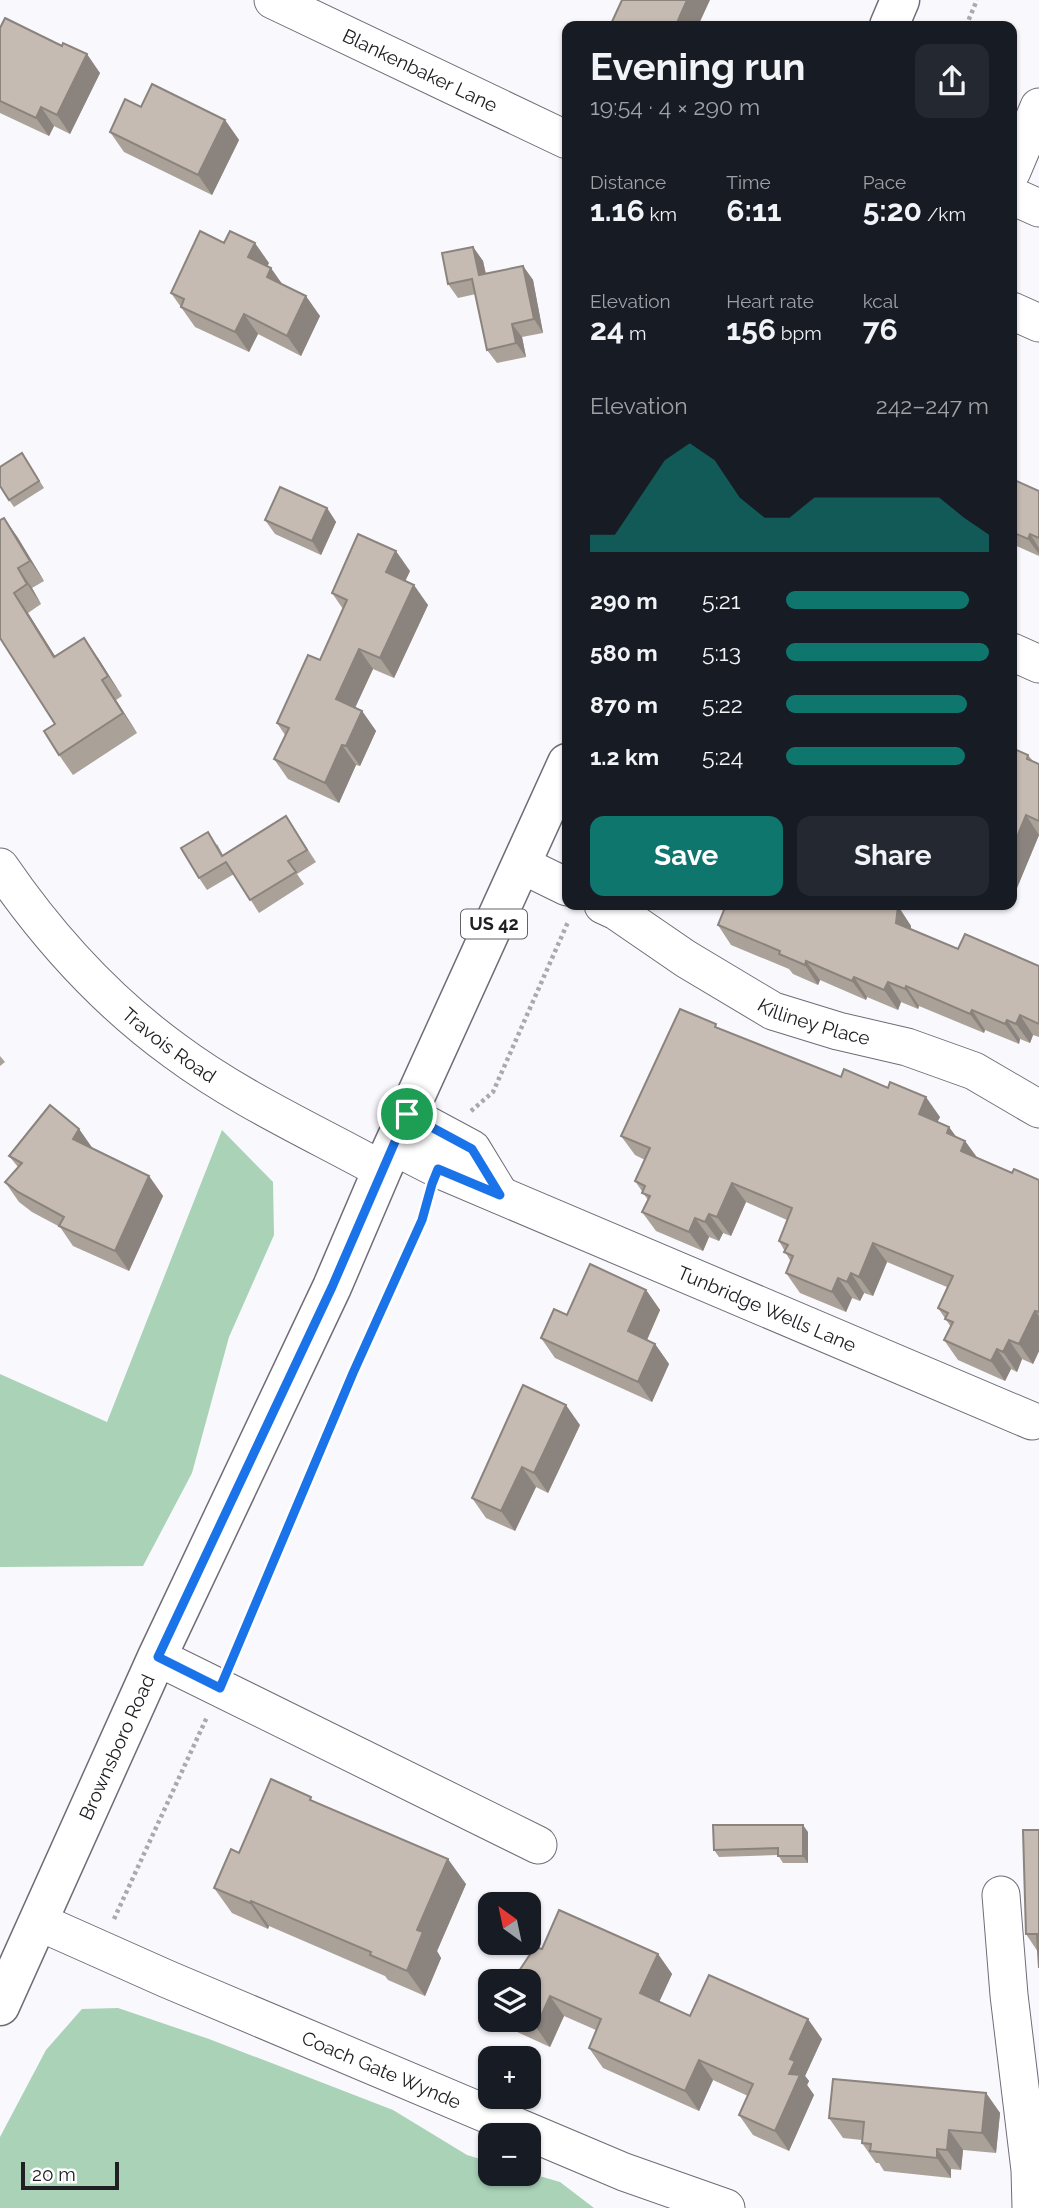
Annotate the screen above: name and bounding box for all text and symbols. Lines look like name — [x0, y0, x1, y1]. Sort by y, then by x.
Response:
street label: Blankenbaker Lane — [339, 24, 501, 116]
text: Evening run — [590, 44, 805, 89]
button: share — [915, 44, 989, 118]
text: 19:54 · 4 × 290 m — [590, 93, 760, 120]
text: Distance — [590, 171, 666, 193]
text: Time — [726, 171, 771, 193]
text: Pace — [863, 171, 906, 193]
text: 1.16 — [590, 193, 645, 228]
text: 6:11 — [726, 193, 782, 228]
text: 5:20 — [863, 193, 922, 228]
text: km — [645, 203, 677, 225]
text: /km — [922, 203, 966, 225]
text: Elevation — [590, 290, 671, 312]
text: Heart rate — [726, 290, 814, 312]
text: kcal — [863, 290, 898, 312]
text: 24 — [590, 312, 624, 347]
text: 156 — [726, 312, 776, 347]
text: 76 — [863, 312, 898, 347]
text: m — [624, 322, 646, 344]
text: bpm — [776, 322, 822, 344]
text: Elevation — [590, 392, 688, 419]
text: 242–247 m — [876, 392, 989, 419]
text: 290 m — [590, 587, 658, 614]
text: 5:21 — [702, 587, 741, 614]
text: 580 m — [590, 639, 658, 666]
text: 5:13 — [702, 639, 741, 666]
text: 870 m — [590, 691, 658, 718]
text: 5:22 — [702, 691, 743, 718]
text: 1.2 km — [590, 743, 659, 770]
text: 5:24 — [702, 743, 743, 770]
button: Save — [590, 816, 783, 896]
button: Share — [797, 816, 989, 896]
road number: US 42 — [461, 909, 527, 939]
street label: Killiney Place — [754, 993, 872, 1049]
street label: Travois Road — [118, 1003, 220, 1087]
pin — [377, 1084, 437, 1144]
icon: arrive — [388, 1095, 426, 1133]
street label: Tunbridge Wells Lane — [675, 1261, 860, 1356]
street label: Brownsboro Road — [74, 1671, 159, 1823]
north arrow — [478, 1892, 541, 1955]
map controls — [478, 1892, 541, 2186]
button: layers — [478, 1969, 541, 2032]
street label: Coach Gate Wynde — [299, 2026, 464, 2113]
button: + — [478, 2046, 541, 2109]
button: − — [478, 2123, 541, 2186]
scale bar — [21, 2159, 119, 2191]
text: 20 m — [32, 2163, 76, 2185]

